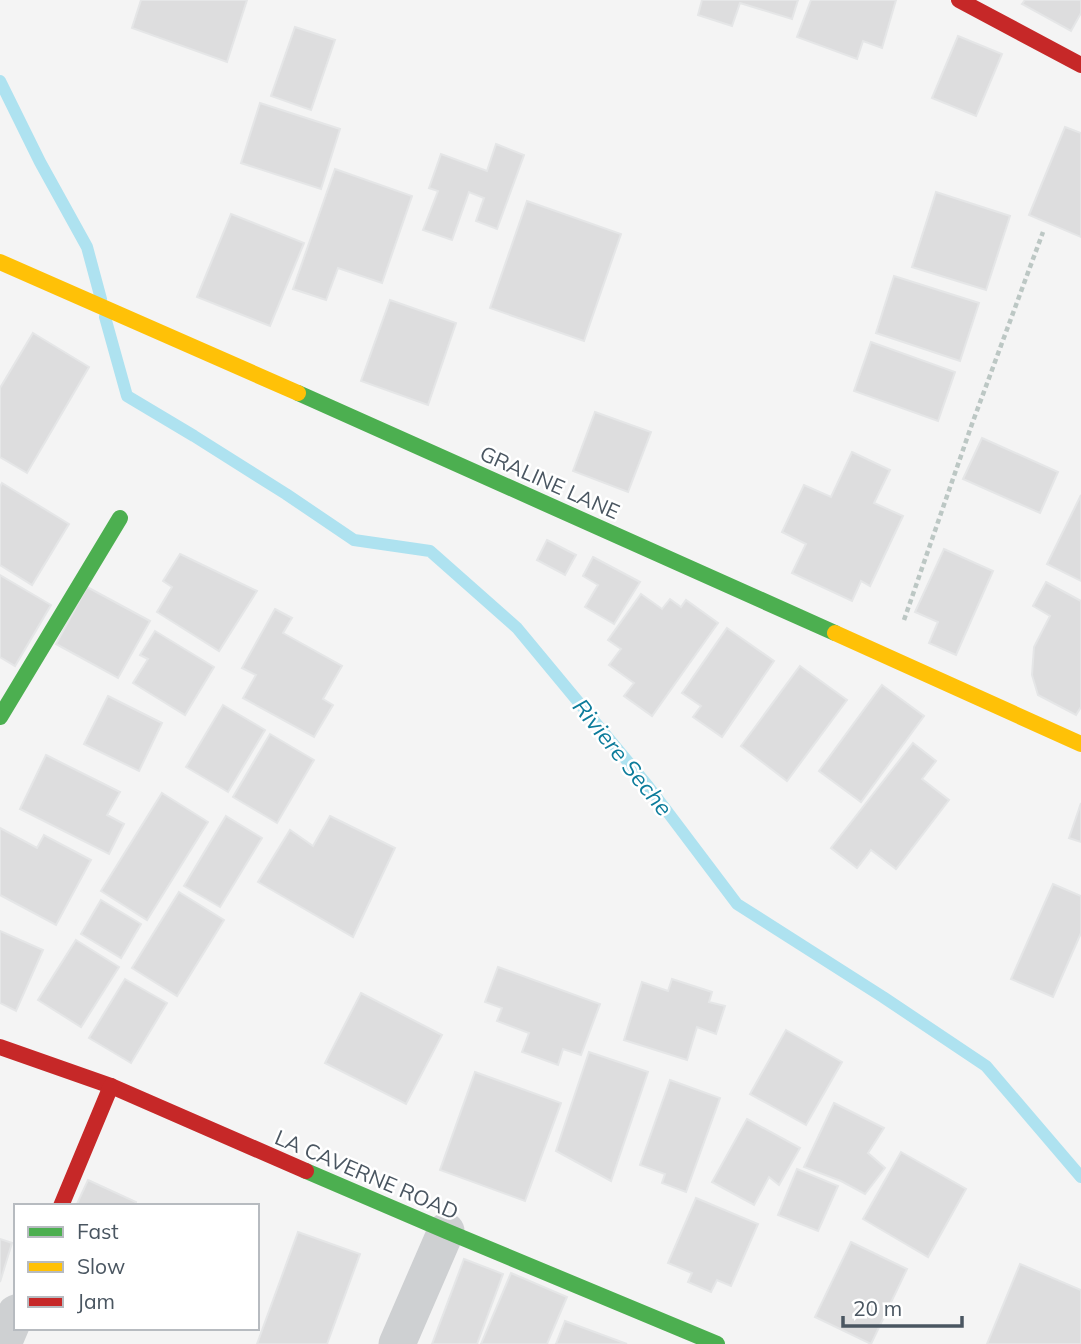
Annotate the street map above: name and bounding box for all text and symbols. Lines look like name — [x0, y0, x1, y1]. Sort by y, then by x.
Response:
street label: GRALINE LANE — [476, 440, 624, 524]
water label: Riviere Seche — [567, 692, 679, 822]
street label: LA CAVERNE ROAD — [271, 1124, 463, 1224]
legend — [14, 1204, 259, 1330]
text: Fast — [77, 1218, 119, 1244]
text: Slow — [77, 1253, 125, 1279]
scale bar — [843, 1284, 962, 1328]
text: Jam — [77, 1288, 115, 1314]
text: 20 m — [853, 1295, 902, 1321]

